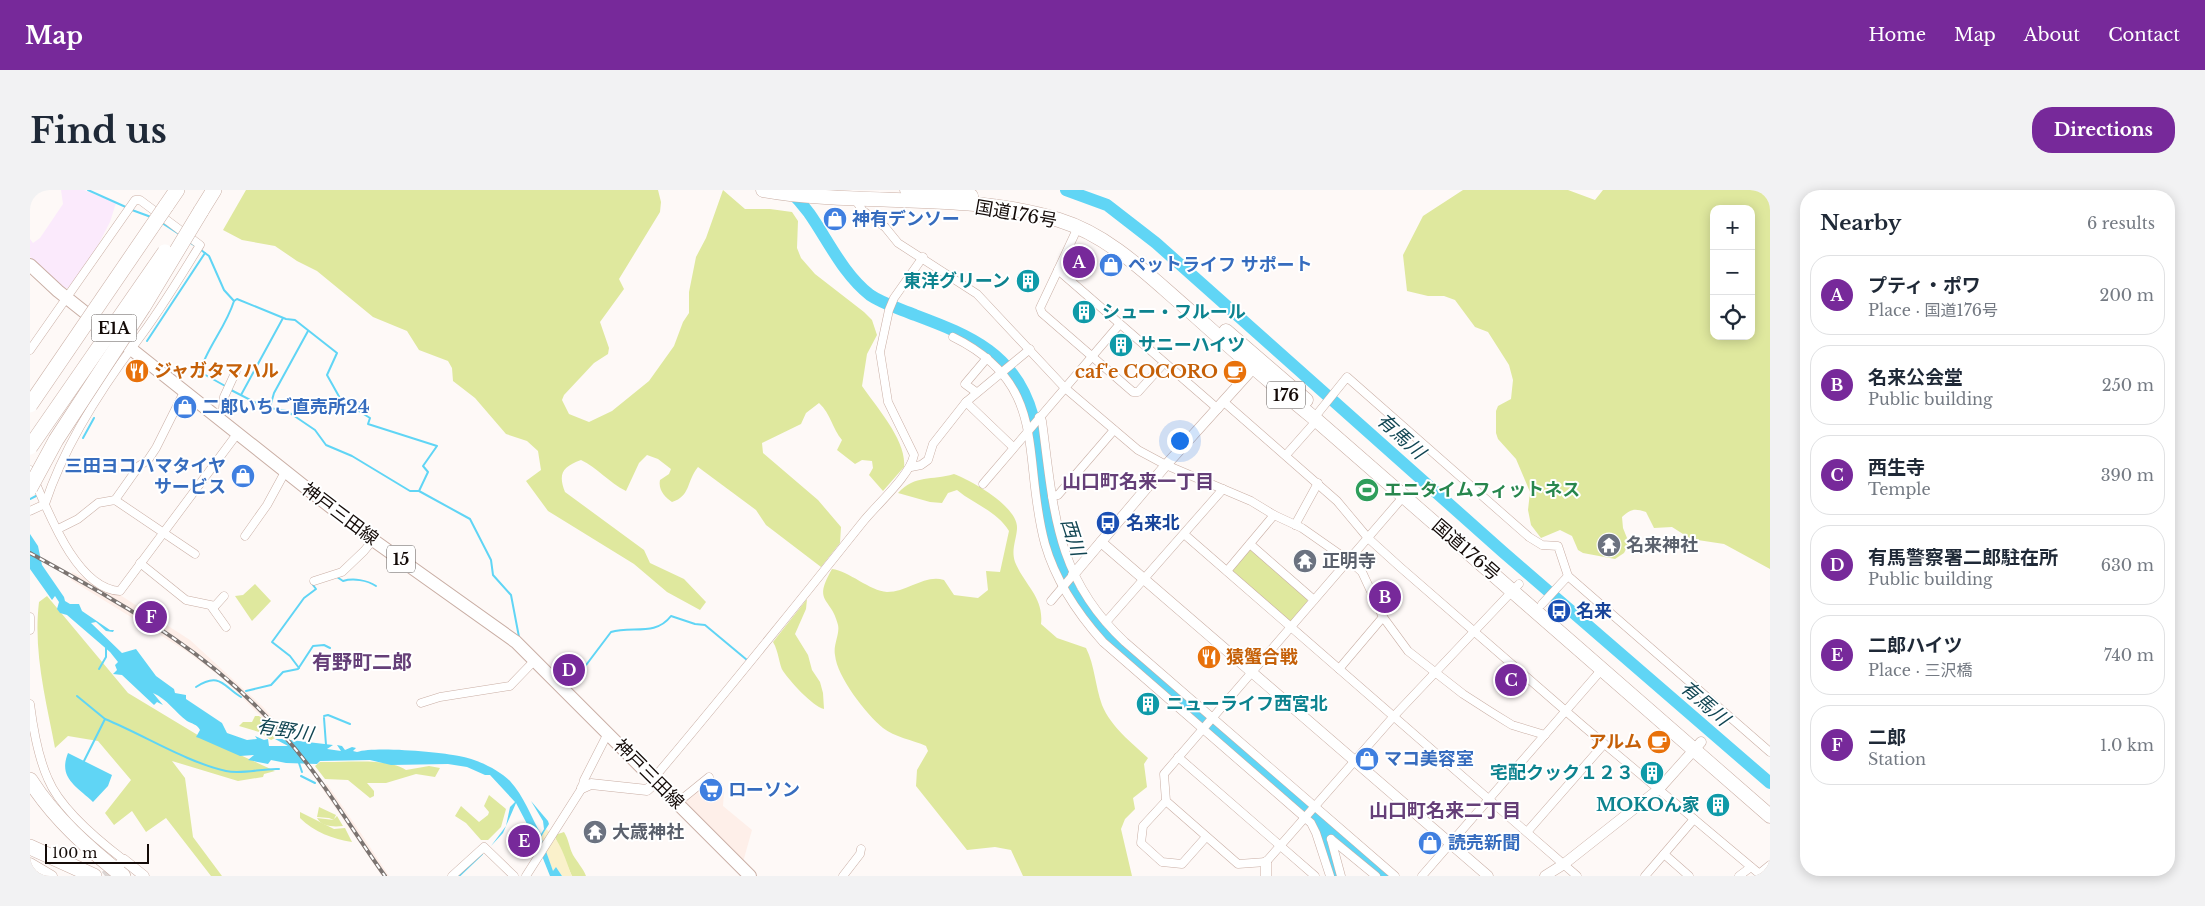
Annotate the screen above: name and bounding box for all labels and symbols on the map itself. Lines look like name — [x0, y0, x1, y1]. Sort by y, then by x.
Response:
street label: 国道176号 — [973, 196, 1059, 232]
shop icon: 神有デンソー — [822, 206, 848, 232]
place label: 神有デンソー — [852, 208, 960, 230]
pin: A — [1063, 243, 1095, 281]
shop icon: ペットライフ サポート — [1098, 252, 1124, 278]
place label: ペットライフ サポート — [1128, 254, 1313, 276]
building icon: 東洋グリーン — [1015, 268, 1041, 294]
place label: 東洋グリーン — [903, 270, 1010, 292]
building icon: シュー・フルール — [1071, 299, 1097, 325]
place label: シュー・フルール — [1102, 301, 1246, 323]
road number: E1A — [92, 315, 136, 342]
building icon: サニーハイツ — [1108, 332, 1134, 358]
place label: サニーハイツ — [1138, 334, 1245, 356]
restaurant icon: ジャガタマハル — [124, 358, 150, 384]
cafe icon: caf'e COCORO — [1222, 359, 1248, 385]
place label: ジャガタマハル — [154, 360, 279, 382]
place label: caf'e COCORO — [1075, 361, 1218, 383]
road number: 176 — [1267, 382, 1305, 408]
shop icon: 二郎いちご直売所24 — [172, 394, 198, 420]
place label: 二郎いちご直売所24 — [202, 396, 370, 418]
water label: 有馬川 — [1372, 408, 1431, 465]
your location — [1167, 428, 1193, 454]
place label: 三田ヨコハマタイヤ サービス — [65, 455, 226, 498]
shop icon: 三田ヨコハマタイヤ サービス — [230, 463, 256, 489]
district label: 山口町名来一丁目 — [1062, 470, 1214, 493]
sports icon: エニタイムフィットネス — [1354, 477, 1380, 503]
street label: 神戸三田線 — [297, 478, 383, 550]
place label: エニタイムフィットネス — [1384, 479, 1580, 501]
bus stop icon: 名来北 — [1095, 510, 1121, 536]
place label: 名来北 — [1126, 512, 1180, 534]
water label: 西川 — [1056, 515, 1090, 561]
street label: 国道176号 — [1428, 515, 1504, 585]
temple icon: 名来神社 — [1596, 532, 1622, 558]
place label: 名来神社 — [1626, 534, 1698, 556]
road number: 15 — [387, 546, 415, 572]
temple icon: 正明寺 — [1292, 548, 1318, 574]
place label: 正明寺 — [1322, 550, 1376, 572]
pin: B — [1369, 578, 1401, 616]
pin: F — [135, 598, 167, 636]
bus stop icon: 名来 — [1546, 598, 1572, 624]
place label: 名来 — [1576, 600, 1612, 622]
restaurant icon: 猿蟹合戦 — [1196, 644, 1222, 670]
place label: 猿蟹合戦 — [1226, 646, 1298, 668]
district label: 有野町二郎 — [312, 650, 412, 674]
pin: D — [553, 651, 585, 689]
pin: C — [1495, 661, 1527, 699]
water label: 有馬川 — [1676, 676, 1736, 732]
building icon: ニューライフ西宮北 — [1135, 691, 1161, 717]
place label: ニューライフ西宮北 — [1166, 693, 1328, 715]
water label: 有野川 — [255, 714, 317, 746]
cafe icon: アルム — [1646, 729, 1672, 755]
place label: アルム — [1589, 731, 1642, 753]
street label: 神戸三田線 — [609, 734, 689, 814]
shop icon: マコ美容室 — [1354, 746, 1380, 772]
place label: マコ美容室 — [1384, 748, 1474, 770]
building icon: 宅配クック１２３ — [1639, 760, 1665, 786]
place label: 宅配クック１２３ — [1490, 762, 1634, 784]
supermarket icon: ローソン — [698, 777, 724, 803]
place label: ローソン — [728, 779, 800, 801]
building icon: MOKOん家 — [1705, 792, 1731, 818]
place label: MOKOん家 — [1596, 794, 1700, 816]
district label: 山口町名来二丁目 — [1369, 799, 1521, 822]
temple icon: 大歳神社 — [582, 819, 608, 845]
place label: 大歳神社 — [612, 821, 684, 843]
pin: E — [508, 822, 540, 860]
shop icon: 読売新聞 — [1417, 830, 1443, 856]
place label: 読売新聞 — [1448, 832, 1520, 854]
scale bar — [45, 841, 149, 864]

